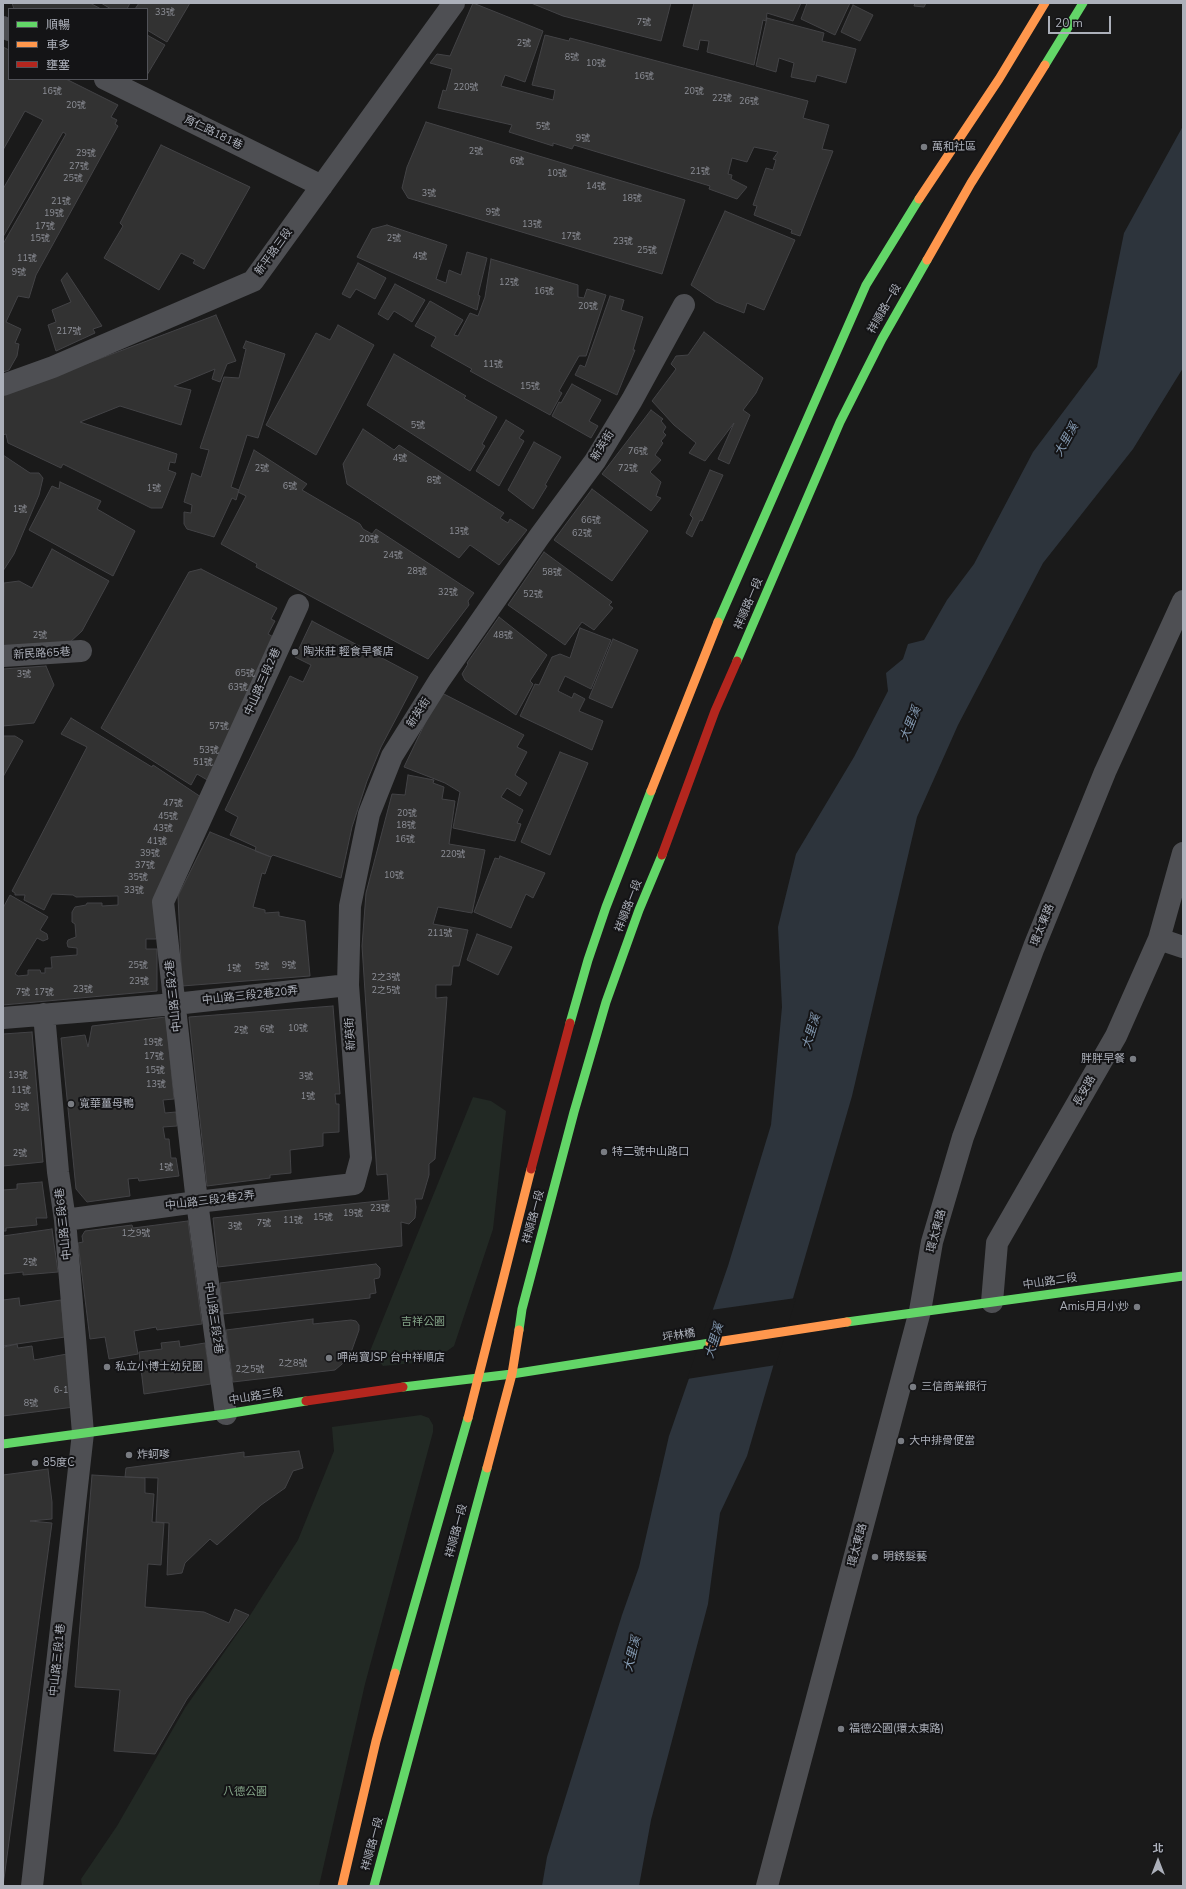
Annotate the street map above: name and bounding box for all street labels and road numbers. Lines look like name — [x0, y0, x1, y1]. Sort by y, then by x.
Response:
street label: 育仁路181巷 — [181, 113, 245, 153]
street label: 新平路三段 — [252, 226, 296, 278]
street label: 祥順路一段 — [866, 282, 904, 336]
street label: 新英街 — [589, 429, 617, 463]
street label: 祥順路一段 — [732, 576, 766, 632]
street label: 新民路65巷 — [13, 646, 71, 662]
street label: 中山路三段2巷 — [242, 646, 284, 718]
street label: 新英街 — [404, 696, 434, 730]
street label: 祥順路一段 — [613, 878, 645, 934]
street label: 環太東路 — [1029, 902, 1057, 948]
street label: 中山路三段2巷 — [164, 959, 184, 1033]
street label: 中山路三段2巷20弄 — [201, 984, 299, 1008]
street label: 新英街 — [343, 1017, 359, 1051]
street label: 長安路 — [1071, 1073, 1099, 1109]
street label: 中山路三段6巷 — [54, 1187, 74, 1261]
street label: 中山路三段2巷2弄 — [164, 1189, 256, 1213]
street label: 祥順路一段 — [521, 1189, 547, 1245]
street label: 環太東路 — [925, 1208, 949, 1254]
street label: 中山路二段 — [1022, 1272, 1078, 1292]
street label: 中山路三段2巷 — [201, 1281, 225, 1355]
street label: 坪林橋 — [662, 1327, 696, 1345]
street label: 中山路三段 — [228, 1386, 284, 1408]
street label: 祥順路一段 — [444, 1503, 470, 1559]
street label: 環太東路 — [846, 1522, 870, 1568]
street label: 中山路三段1巷 — [48, 1623, 68, 1697]
street label: 祥順路一段 — [360, 1816, 386, 1872]

